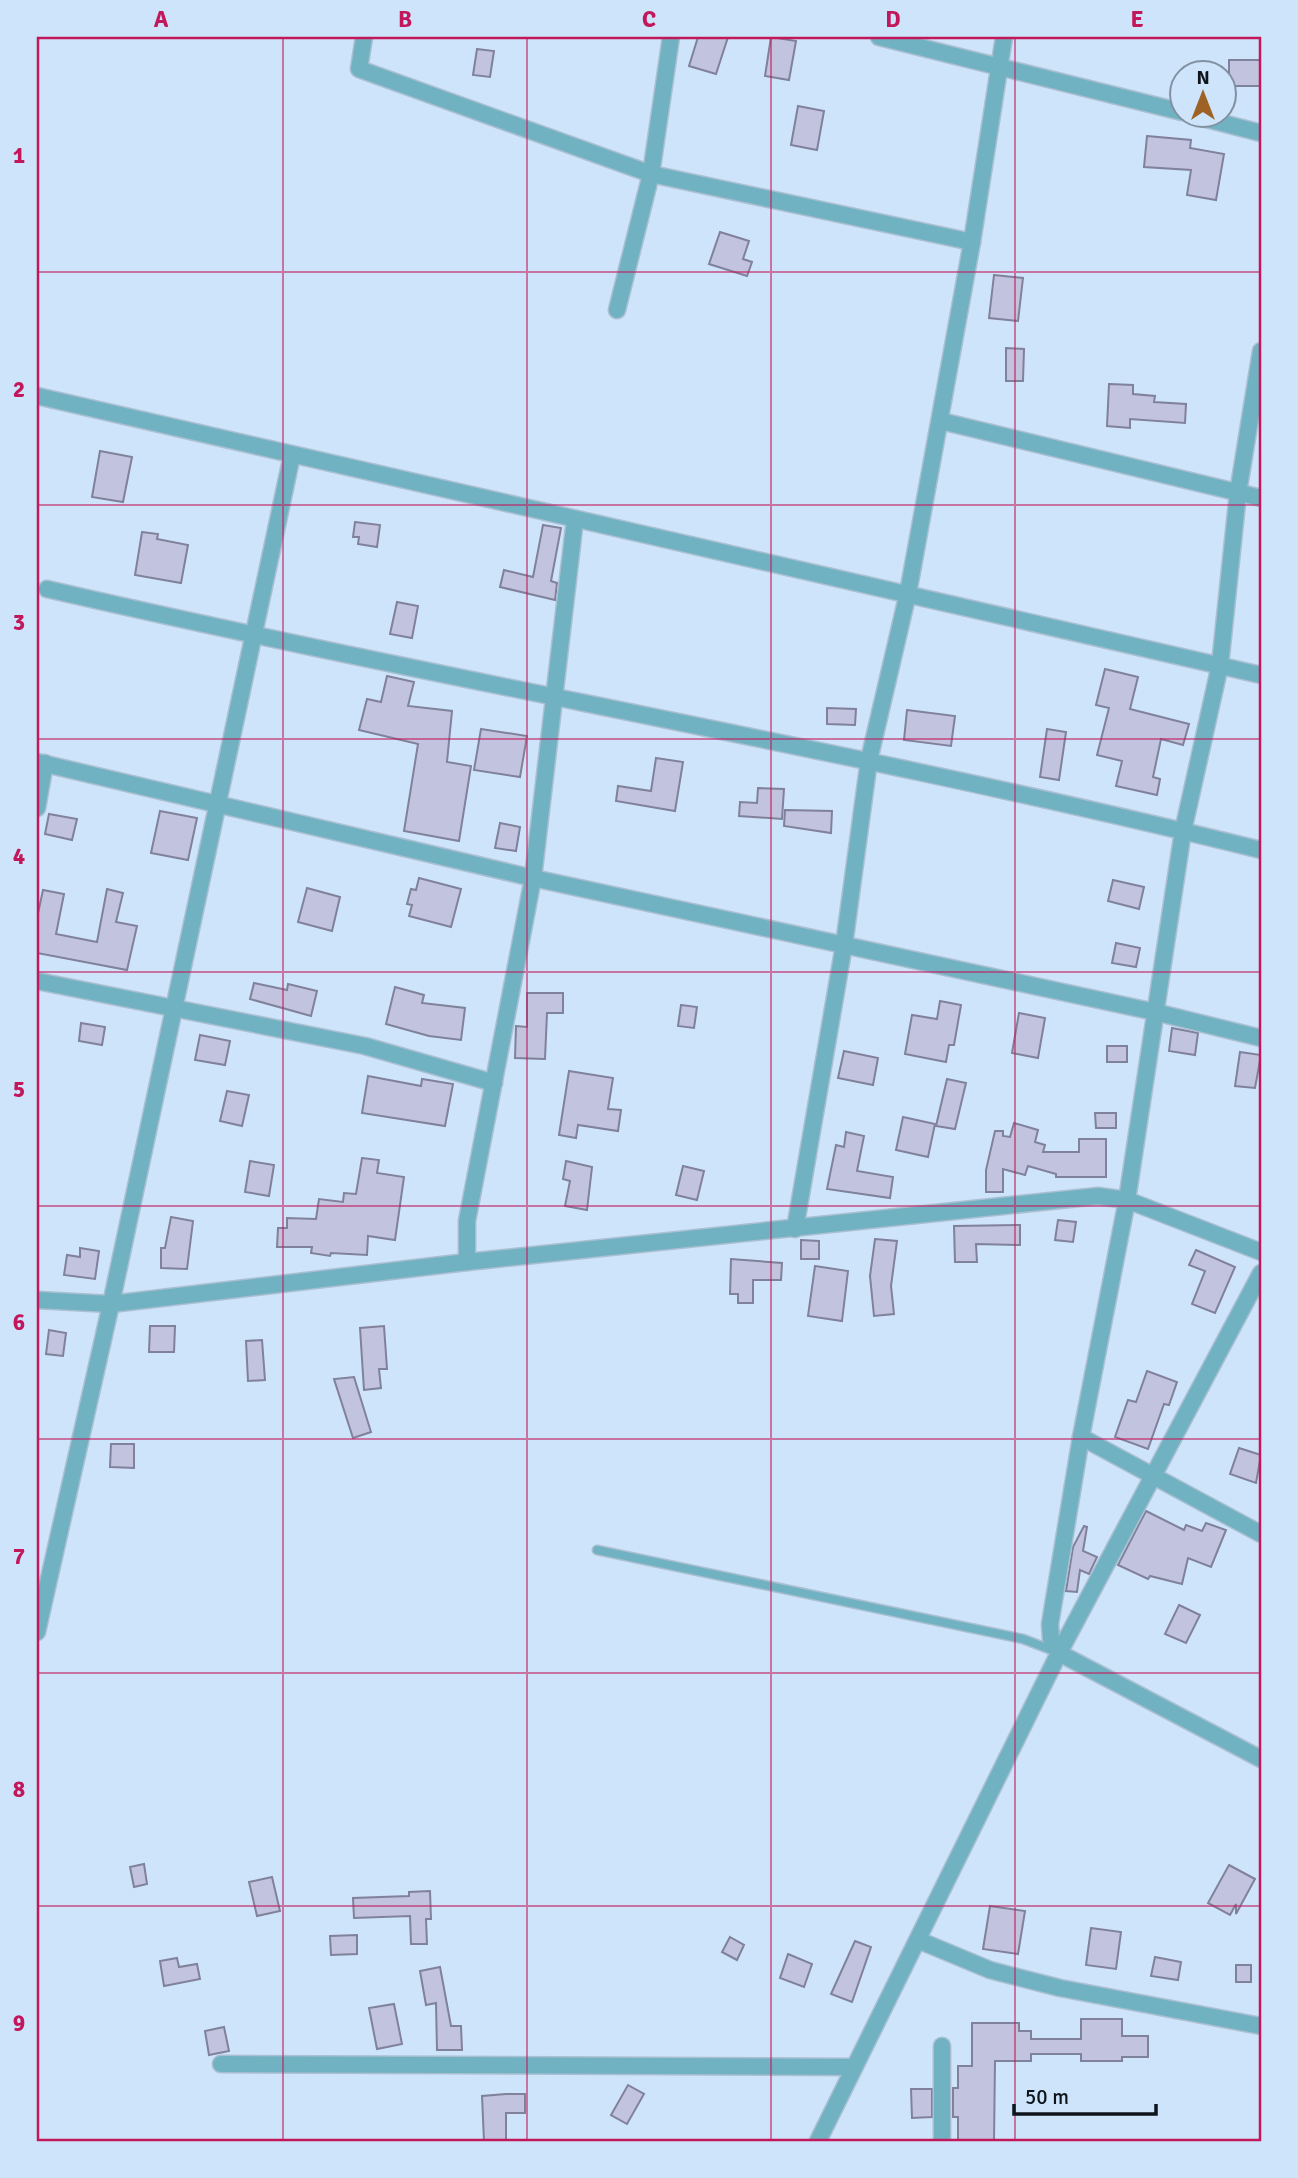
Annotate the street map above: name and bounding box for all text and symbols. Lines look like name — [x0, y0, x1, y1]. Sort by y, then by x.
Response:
text: A — [154, 5, 169, 34]
text: B — [398, 5, 412, 34]
text: C — [642, 5, 656, 34]
text: D — [885, 5, 901, 34]
text: E — [1130, 5, 1144, 34]
north arrow — [1168, 60, 1238, 130]
text: N — [1196, 66, 1210, 90]
text: 1 — [13, 141, 25, 170]
text: 2 — [13, 375, 25, 404]
text: 3 — [13, 608, 25, 637]
text: 4 — [13, 842, 25, 871]
text: 5 — [13, 1075, 25, 1104]
text: 6 — [13, 1308, 25, 1337]
text: 7 — [13, 1542, 25, 1571]
text: 8 — [13, 1775, 25, 1804]
text: 9 — [13, 2009, 25, 2038]
scale bar — [1014, 2073, 1156, 2117]
text: 50 m — [1025, 2084, 1069, 2110]

